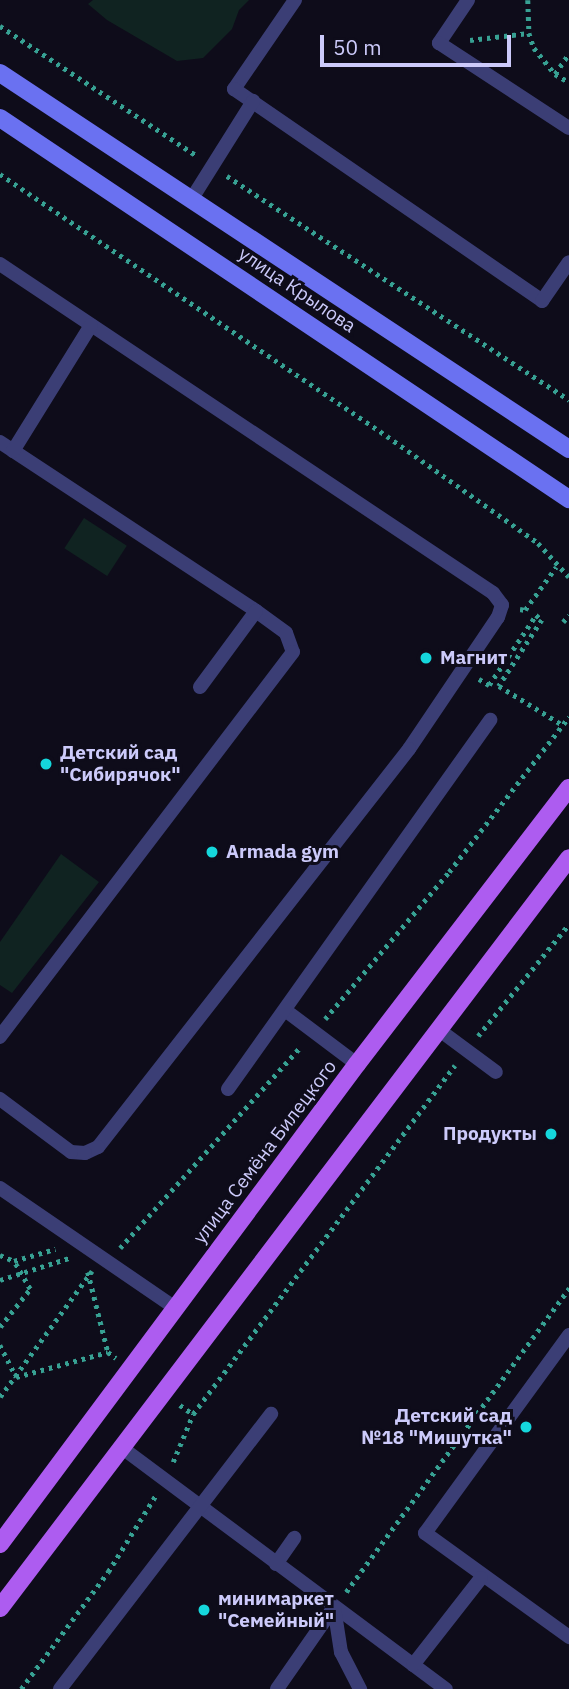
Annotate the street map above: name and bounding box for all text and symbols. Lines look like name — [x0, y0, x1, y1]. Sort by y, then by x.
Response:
scale bar — [324, 21, 515, 65]
text: 50 m — [333, 33, 382, 61]
street label: улица Крылова — [234, 242, 360, 338]
place label: Магнит — [440, 647, 507, 669]
marker: Магнит — [418, 650, 434, 666]
place label: Детский сад "Сибирячок" — [60, 742, 181, 786]
marker: Детский сад "Сибирячок" — [38, 756, 54, 772]
place label: Armada gym — [226, 841, 339, 863]
marker: Armada gym — [204, 844, 220, 860]
street label: улица Семёна Билецкого — [189, 1056, 341, 1248]
place label: Продукты — [443, 1123, 537, 1145]
marker: Продукты — [543, 1126, 559, 1142]
place label: Детский сад №18 "Мишутка" — [361, 1405, 512, 1449]
marker: Детский сад №18 "Мишутка" — [518, 1419, 534, 1435]
place label: минимаркет "Семейный" — [218, 1588, 334, 1632]
marker: минимаркет "Семейный" — [196, 1602, 212, 1618]

